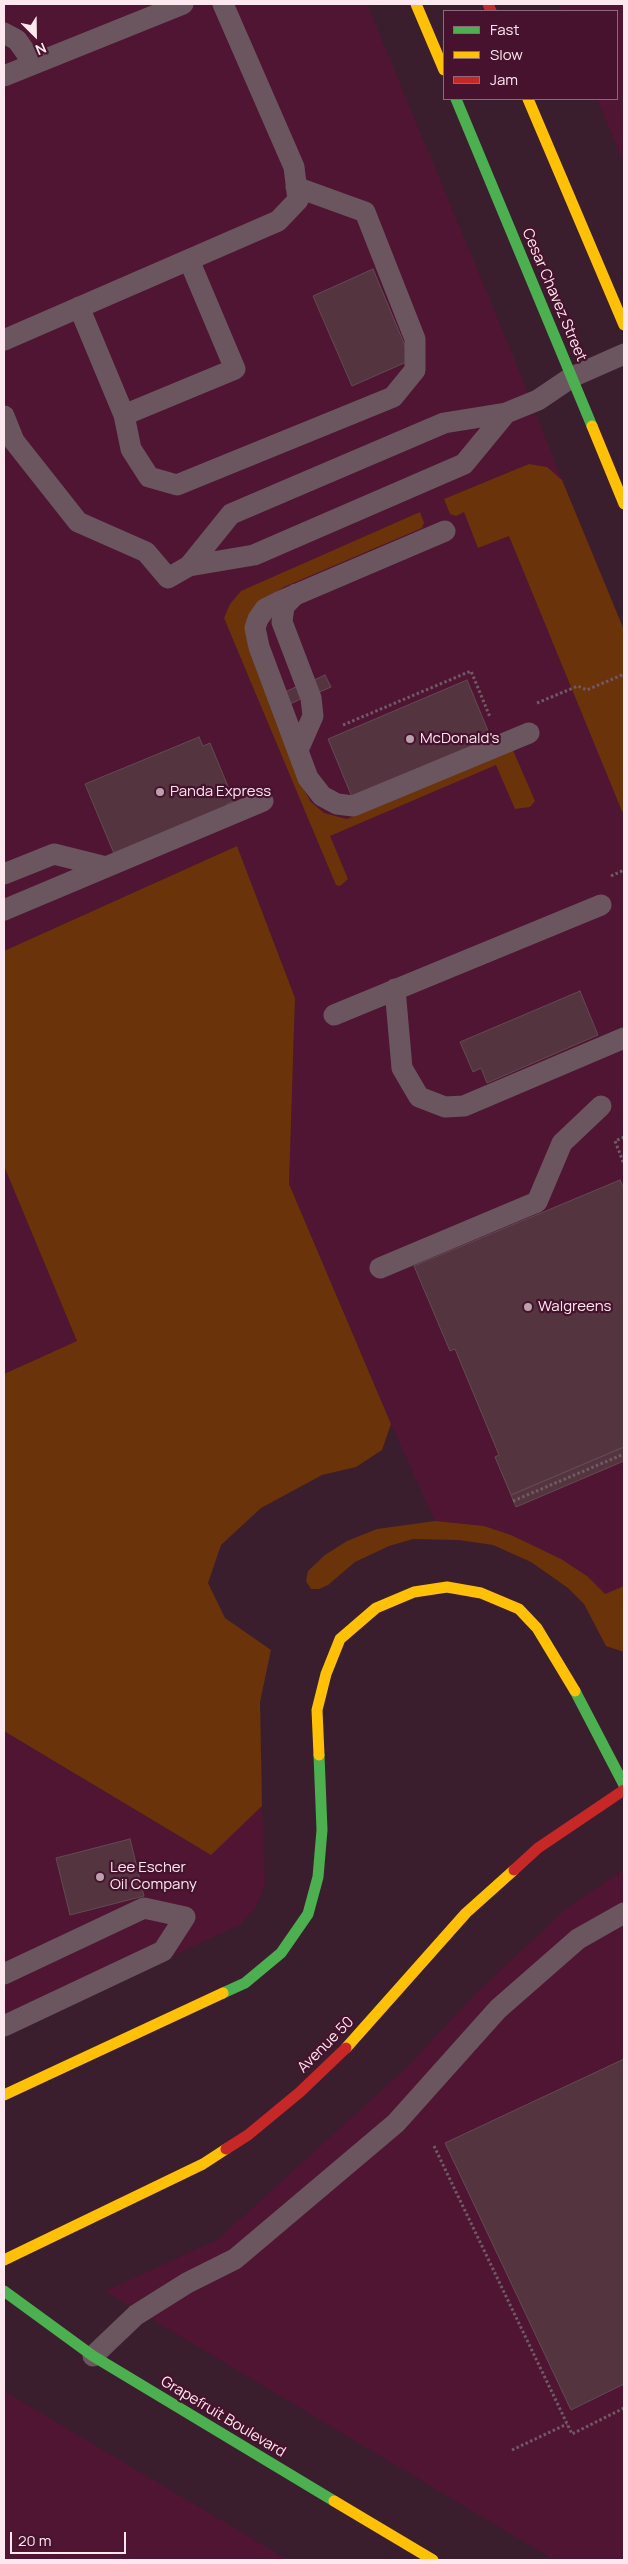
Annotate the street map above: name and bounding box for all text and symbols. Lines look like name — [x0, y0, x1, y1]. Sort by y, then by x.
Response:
north arrow — [10, 10, 60, 60]
legend — [443, 10, 618, 100]
text: Fast — [490, 19, 519, 40]
text: N — [33, 39, 49, 60]
text: Slow — [490, 44, 523, 65]
text: Jam — [490, 69, 518, 90]
street label: Cesar Chavez Street — [518, 226, 590, 364]
place label: McDonald's — [420, 730, 499, 748]
marker: McDonald's — [404, 733, 416, 745]
place label: Panda Express — [170, 783, 271, 801]
marker: Panda Express — [154, 786, 166, 798]
place label: Walgreens — [538, 1298, 611, 1316]
marker: Walgreens — [522, 1301, 534, 1313]
place label: Lee Escher Oil Company — [110, 1859, 197, 1894]
marker: Lee Escher Oil Company — [94, 1871, 106, 1883]
street label: Avenue 50 — [294, 2013, 358, 2077]
street label: Grapefruit Boulevard — [157, 2373, 289, 2461]
scale bar — [12, 2522, 129, 2554]
text: 20 m — [18, 2530, 51, 2551]

